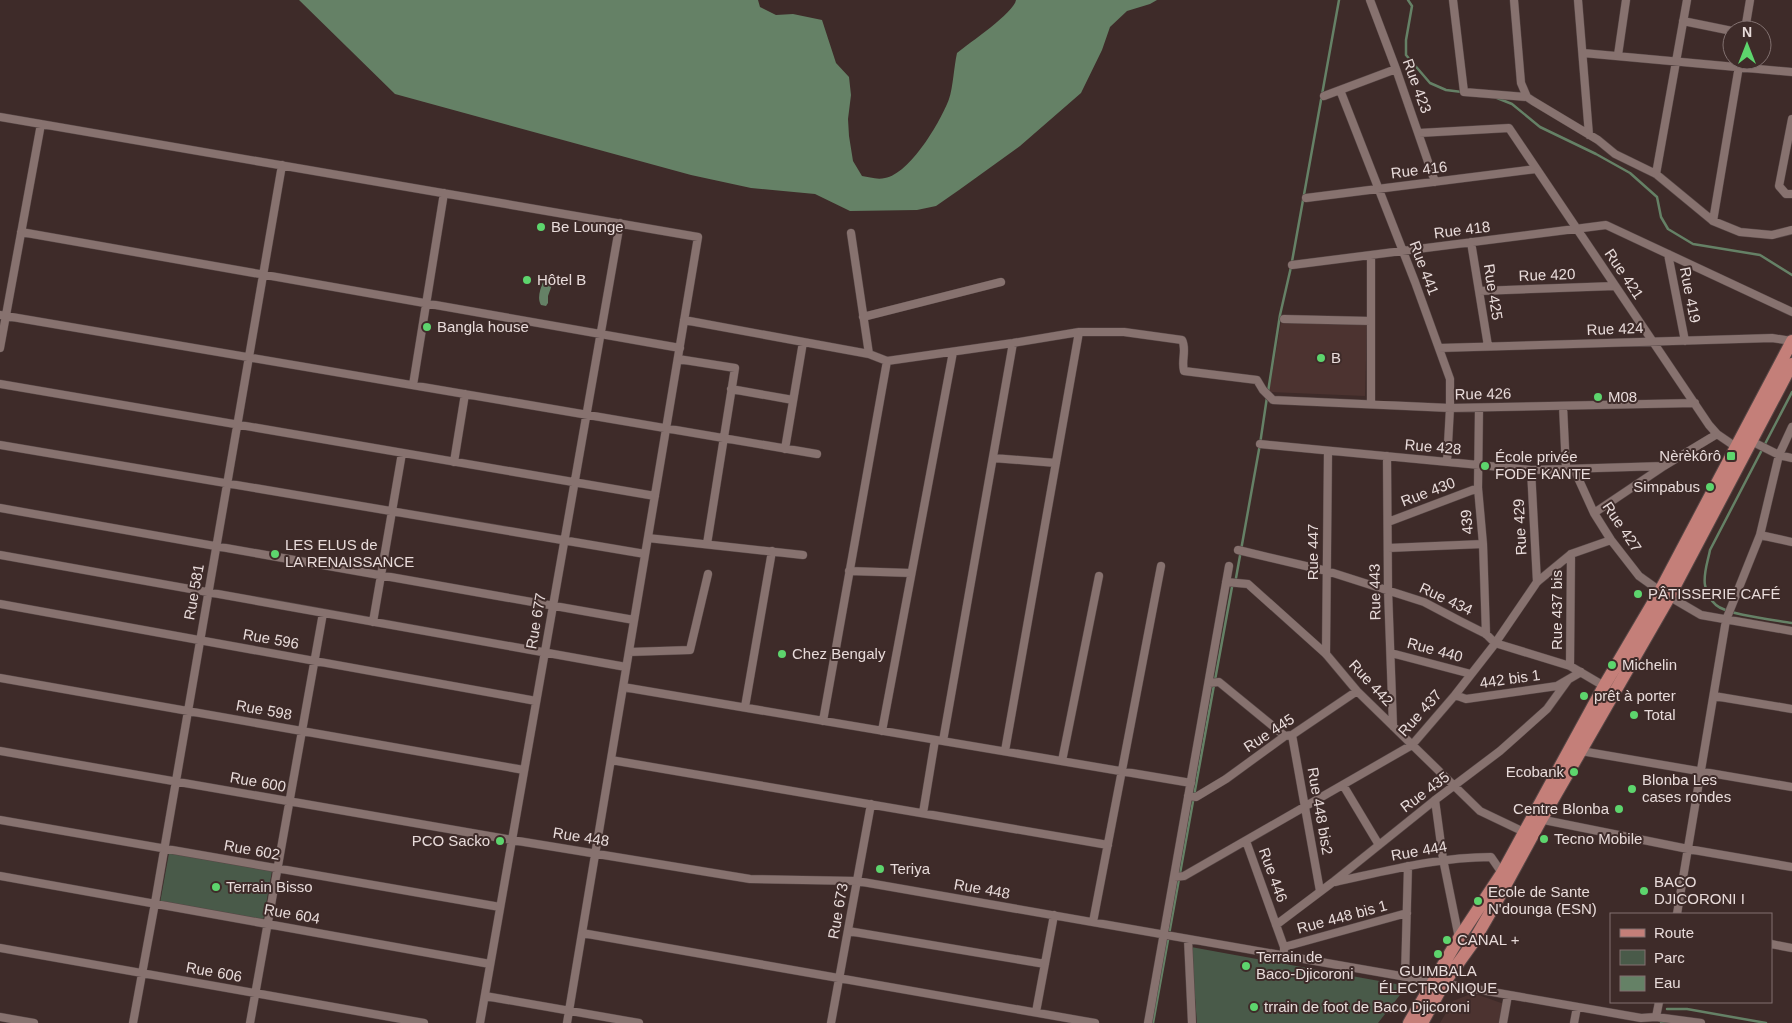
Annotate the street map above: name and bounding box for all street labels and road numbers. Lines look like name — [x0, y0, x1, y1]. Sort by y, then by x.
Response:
street label: Rue 423 — [1400, 56, 1435, 115]
street label: Rue 416 — [1390, 158, 1448, 181]
street label: Rue 418 — [1433, 218, 1491, 241]
street label: Rue 441 — [1406, 238, 1443, 297]
street label: Rue 421 — [1602, 245, 1647, 302]
street label: Rue 425 — [1481, 263, 1506, 321]
street label: Rue 420 — [1518, 265, 1576, 284]
street label: Rue 419 — [1677, 265, 1704, 324]
street label: Rue 424 — [1586, 319, 1644, 338]
street label: Rue 426 — [1454, 385, 1511, 402]
street label: Rue 428 — [1404, 436, 1462, 457]
street label: Rue 430 — [1398, 473, 1457, 510]
street label: Rue 429 — [1510, 498, 1529, 556]
street label: Rue 427 — [1600, 498, 1645, 555]
street label: 439 — [1457, 509, 1476, 535]
street label: Rue 447 — [1304, 524, 1321, 580]
street label: Rue 581 — [180, 563, 207, 621]
street label: Rue 443 — [1366, 564, 1383, 621]
street label: Rue 437 bis — [1548, 570, 1565, 650]
street label: Rue 434 — [1417, 579, 1476, 618]
street label: Rue 677 — [522, 592, 549, 650]
street label: Rue 596 — [242, 625, 300, 652]
street label: Rue 440 — [1406, 634, 1465, 665]
street label: Rue 442 — [1346, 656, 1397, 709]
street label: 442 bis 1 — [1479, 666, 1541, 691]
street label: Rue 437 — [1394, 686, 1445, 739]
street label: Rue 598 — [235, 696, 293, 723]
street label: Rue 445 — [1240, 710, 1297, 755]
street label: Rue 448 bis2 — [1304, 766, 1337, 856]
street label: Rue 600 — [229, 768, 287, 795]
street label: Rue 435 — [1397, 768, 1452, 815]
street label: Rue 448 — [552, 824, 610, 849]
street label: Rue 602 — [223, 836, 281, 863]
street label: Rue 444 — [1390, 837, 1448, 864]
street label: Rue 446 — [1256, 845, 1291, 904]
street label: Rue 448 — [953, 875, 1011, 902]
street label: Rue 673 — [824, 882, 851, 940]
street label: Rue 448 bis 1 — [1295, 896, 1389, 937]
street label: Rue 604 — [263, 900, 321, 927]
street label: Rue 606 — [185, 958, 243, 985]

